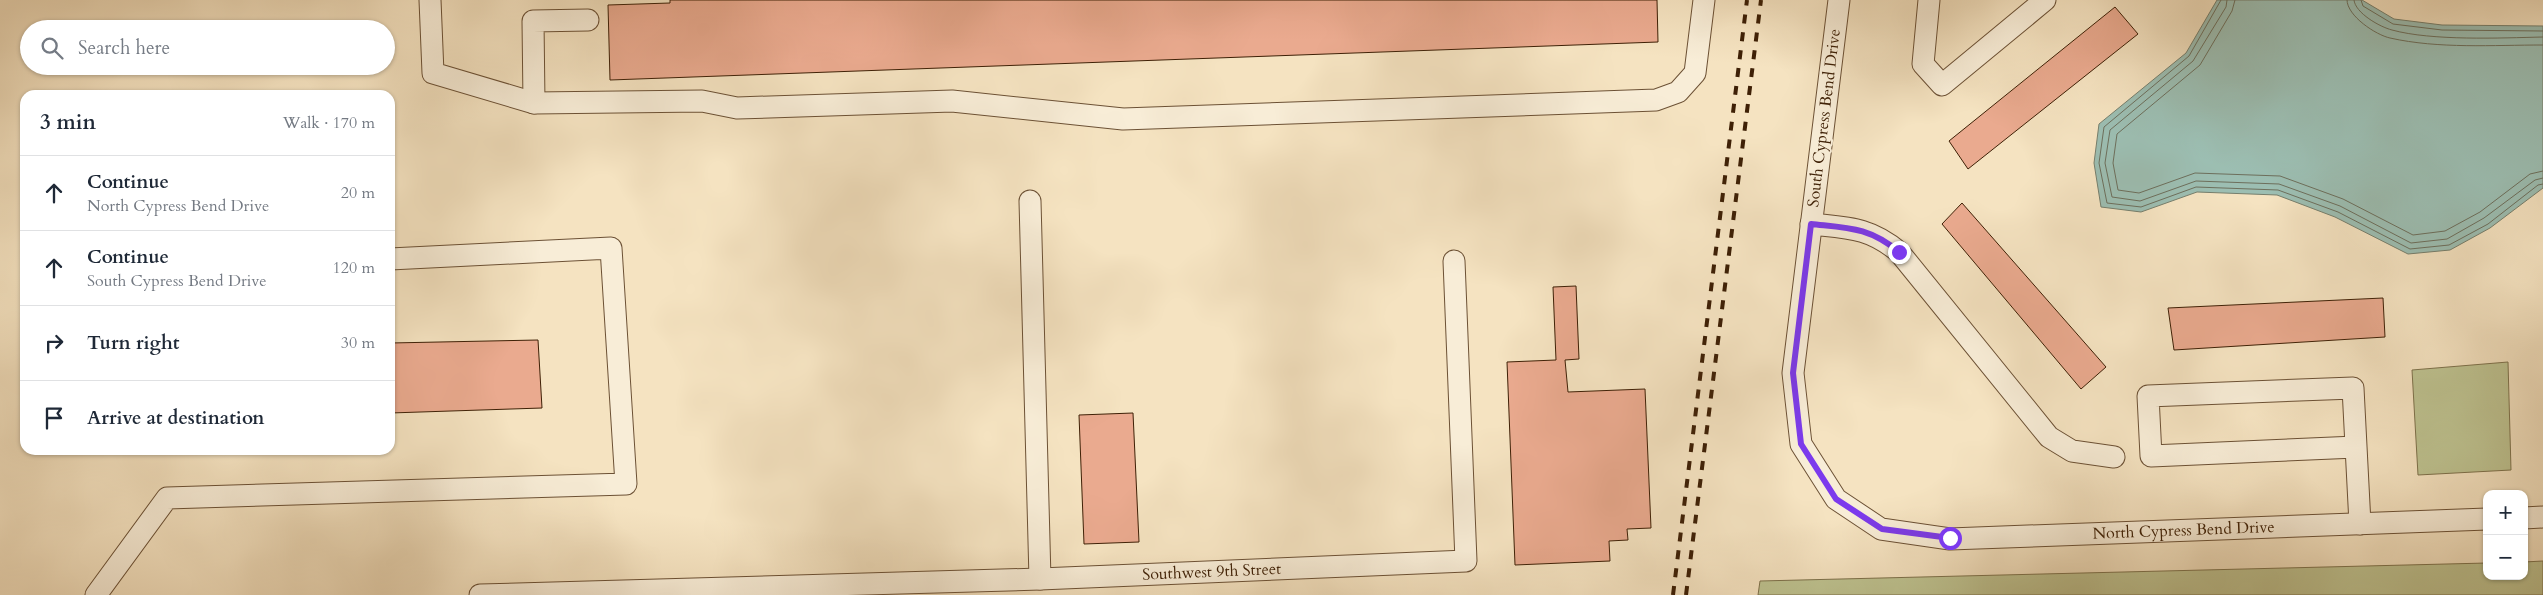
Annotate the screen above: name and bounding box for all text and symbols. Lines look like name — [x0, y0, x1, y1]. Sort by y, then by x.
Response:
search box — [20, 20, 395, 75]
street label: South Cypress Bend Drive — [1802, 28, 1846, 208]
icon: search — [38, 34, 66, 62]
text: Search here — [78, 35, 170, 61]
text: 3 min — [40, 108, 96, 137]
text: Walk · 170 m — [283, 112, 375, 134]
text: Continue — [87, 169, 169, 195]
icon: ahead — [40, 179, 68, 207]
text: 20 m — [341, 182, 375, 204]
text: North Cypress Bend Drive — [87, 195, 269, 217]
route end — [1888, 241, 1911, 264]
text: Continue — [87, 244, 169, 270]
icon: ahead — [40, 254, 68, 282]
text: 120 m — [333, 257, 375, 279]
text: South Cypress Bend Drive — [87, 270, 267, 292]
icon: right — [40, 329, 68, 357]
text: Turn right — [87, 330, 179, 356]
text: 30 m — [341, 332, 375, 354]
icon: arrive — [40, 404, 68, 432]
text: Arrive at destination — [87, 405, 264, 431]
map controls — [2483, 490, 2528, 580]
button: + — [2483, 490, 2528, 535]
street label: North Cypress Bend Drive — [2092, 516, 2275, 545]
route start — [1939, 527, 1962, 550]
button: − — [2483, 535, 2528, 580]
street label: Southwest 9th Street — [1142, 558, 1282, 586]

